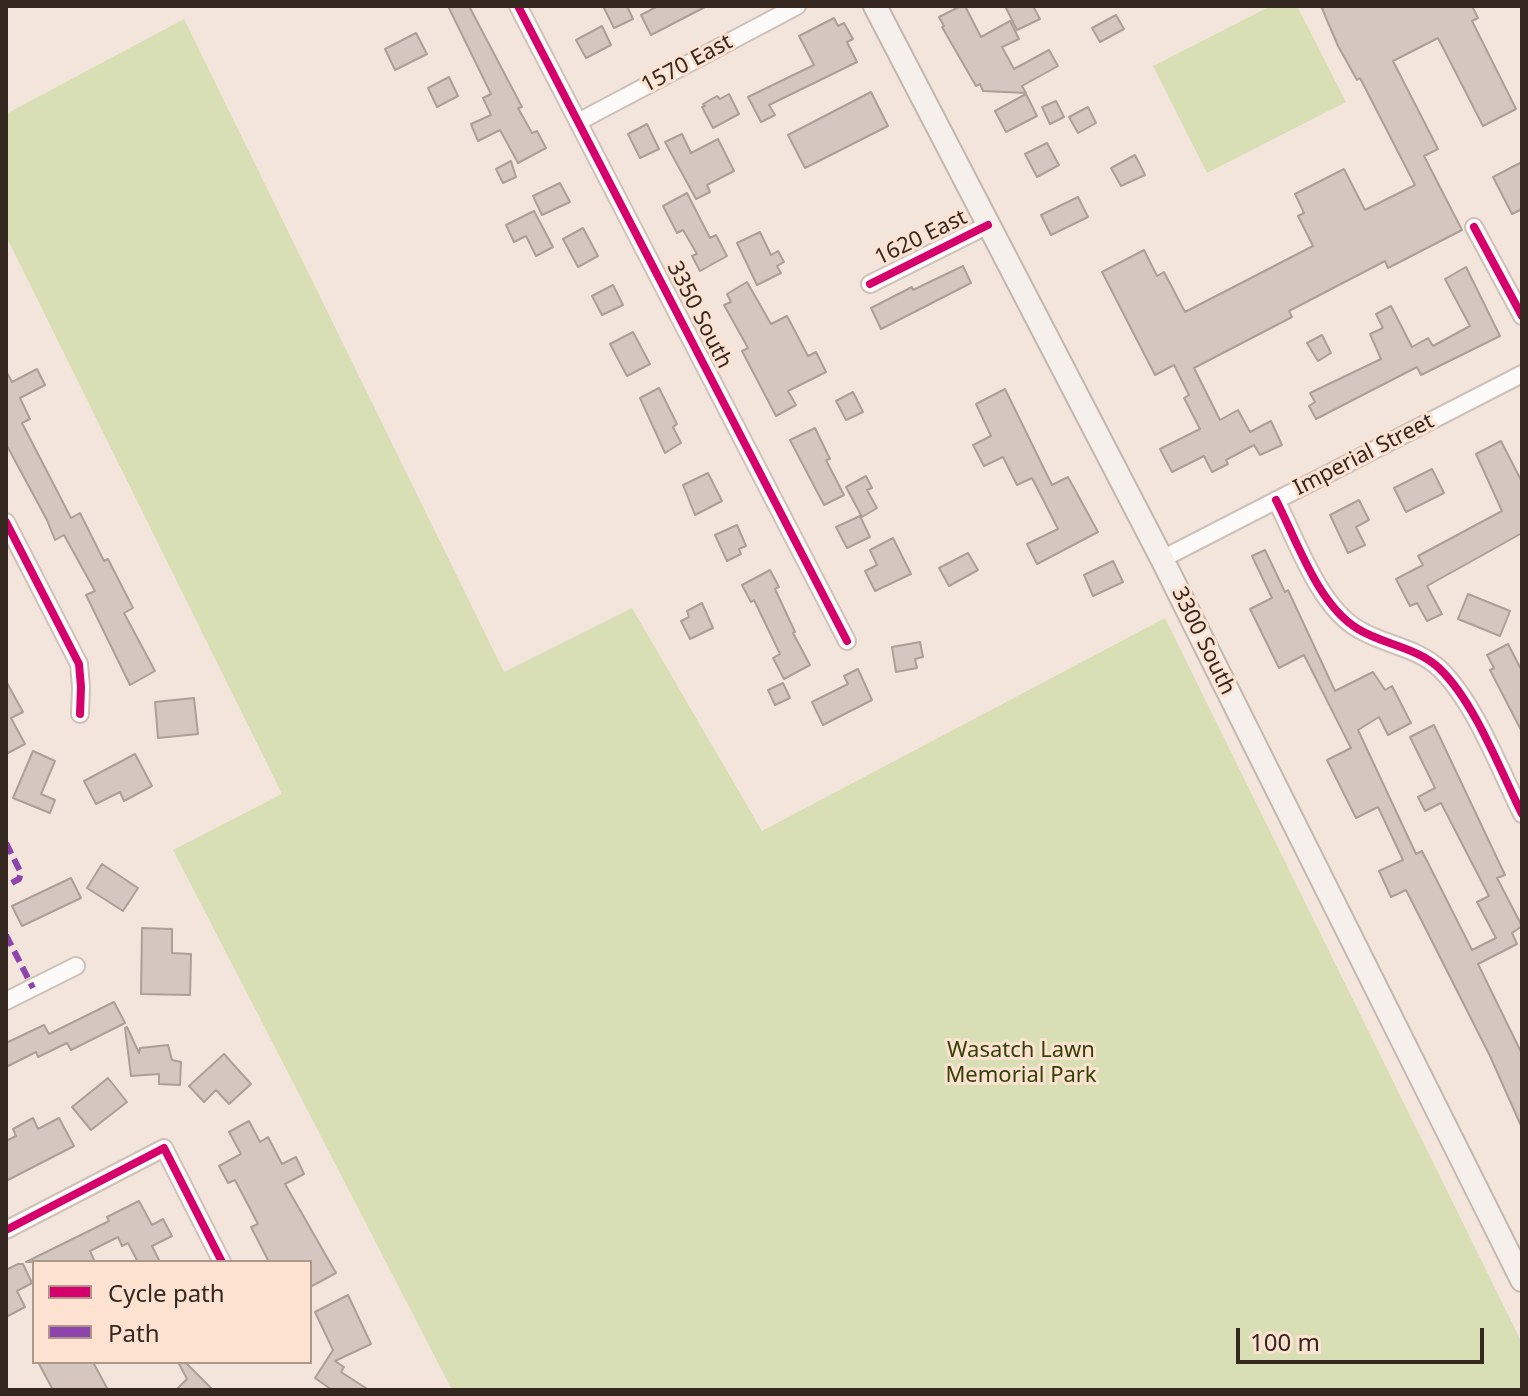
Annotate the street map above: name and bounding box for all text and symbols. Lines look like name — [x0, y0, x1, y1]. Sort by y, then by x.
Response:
street label: 1570 East — [637, 29, 737, 99]
street label: 1620 East — [871, 204, 971, 272]
street label: 3350 South — [661, 257, 737, 373]
street label: Imperial Street — [1289, 408, 1439, 502]
street label: 3300 South — [1166, 583, 1240, 699]
park label: Wasatch Lawn Memorial Park — [945, 1038, 1097, 1090]
legend — [32, 1260, 312, 1364]
text: Cycle path — [108, 1276, 225, 1309]
scale bar — [1240, 1312, 1488, 1362]
text: Path — [108, 1316, 159, 1349]
text: 100 m — [1250, 1325, 1320, 1358]

